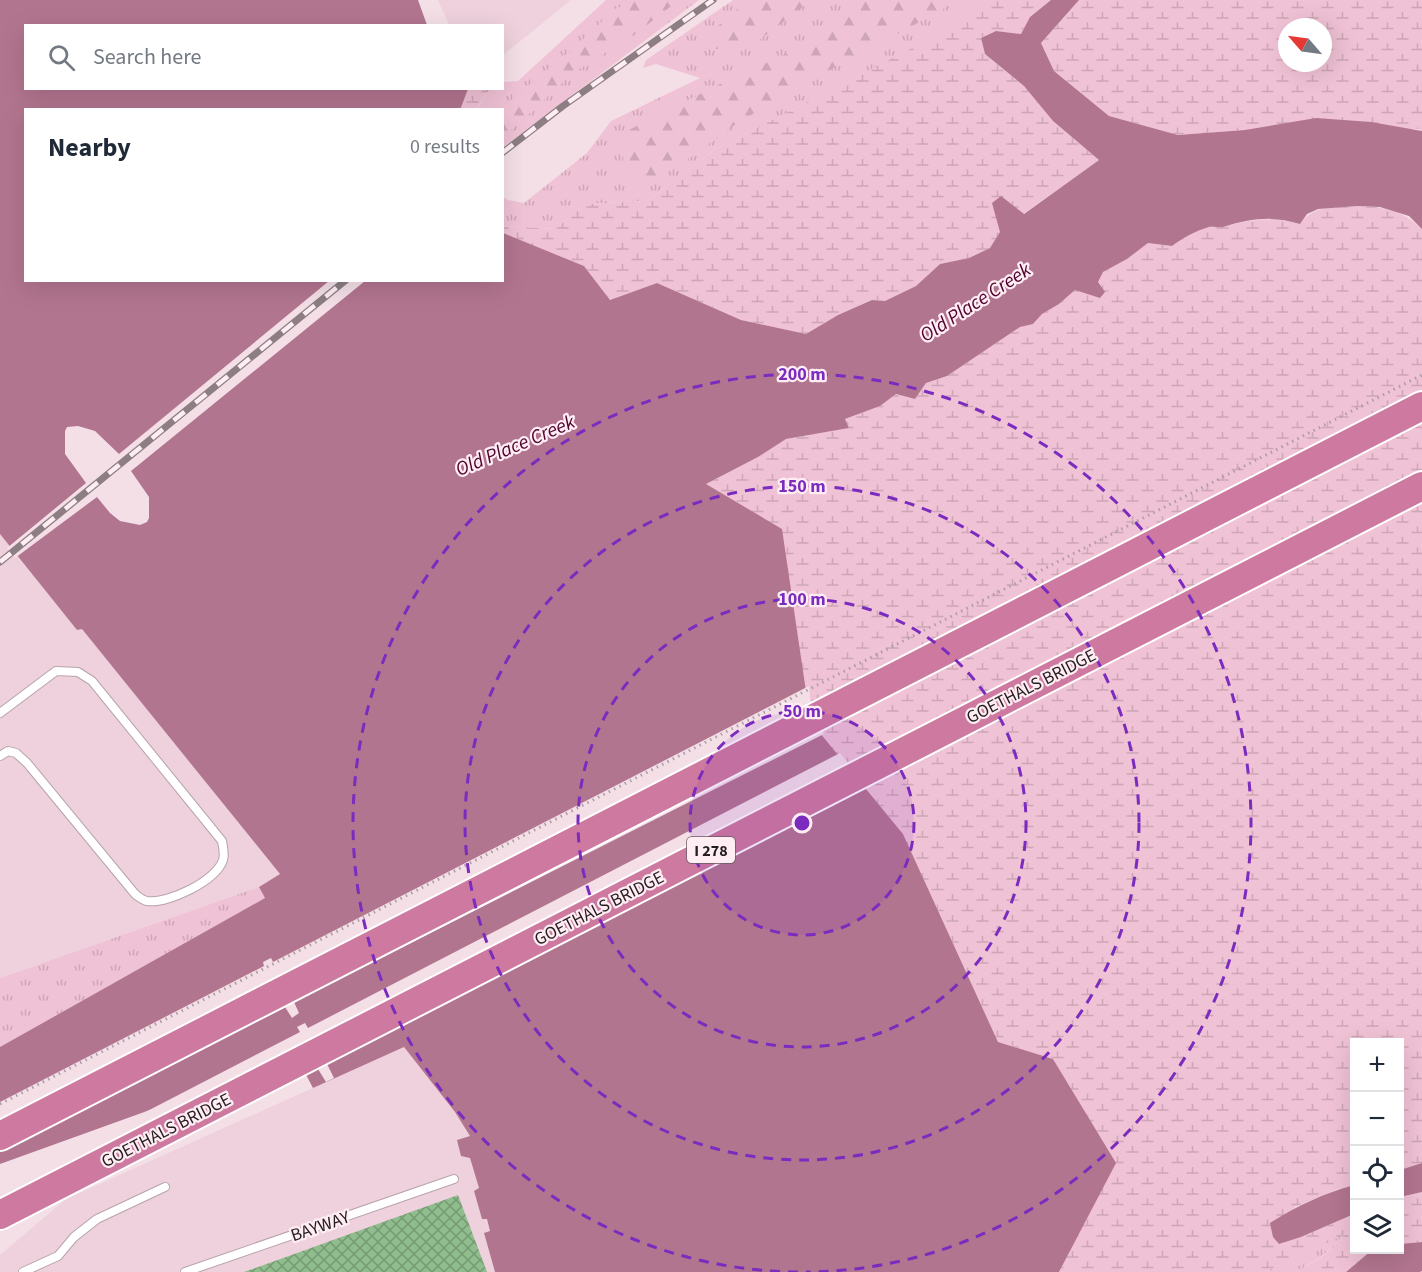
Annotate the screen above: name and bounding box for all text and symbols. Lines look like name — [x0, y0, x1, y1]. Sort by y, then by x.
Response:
north arrow — [1278, 18, 1332, 72]
search box — [24, 24, 504, 90]
icon: search — [45, 41, 78, 74]
text: Search here — [93, 41, 201, 73]
text: Nearby — [48, 129, 131, 166]
text: 0 results — [410, 133, 480, 161]
water label: Old Place Creek — [914, 256, 1037, 349]
text: 200 m — [778, 362, 826, 387]
water label: Old Place Creek — [451, 408, 580, 484]
text: 150 m — [778, 474, 826, 499]
text: 100 m — [778, 587, 826, 612]
street label: GOETHALS BRIDGE — [962, 643, 1100, 730]
text: 50 m — [783, 699, 821, 724]
centre of rings — [792, 813, 812, 833]
road number: I 278 — [687, 837, 735, 863]
street label: GOETHALS BRIDGE — [530, 865, 668, 952]
map controls — [1350, 1038, 1404, 1254]
button: + — [1350, 1038, 1404, 1092]
street label: GOETHALS BRIDGE — [97, 1087, 235, 1174]
button: − — [1350, 1092, 1404, 1146]
button: locate — [1350, 1146, 1404, 1200]
button: layers — [1350, 1200, 1404, 1254]
street label: BAYWAY — [287, 1205, 353, 1248]

